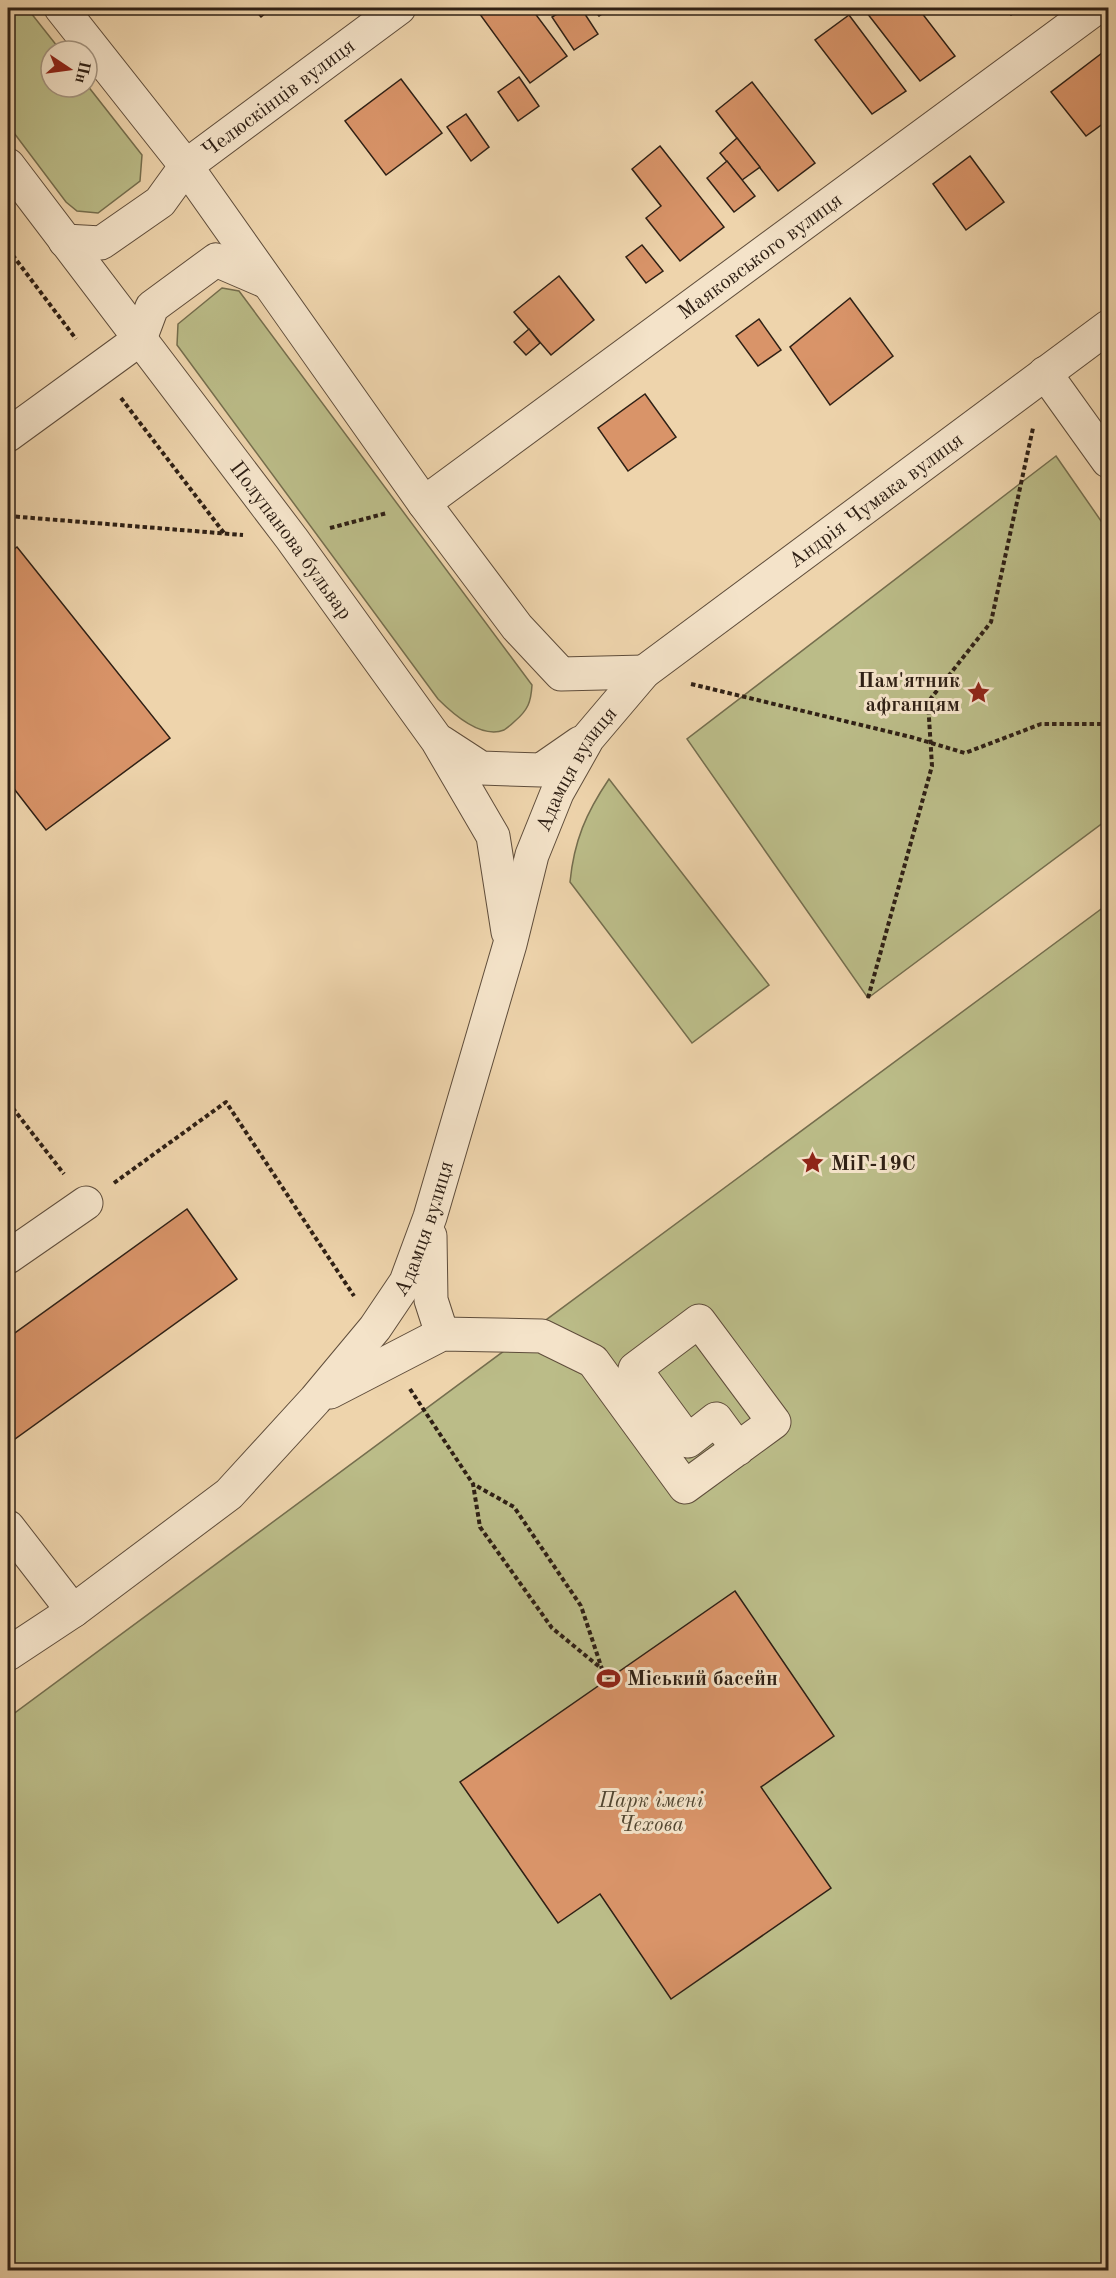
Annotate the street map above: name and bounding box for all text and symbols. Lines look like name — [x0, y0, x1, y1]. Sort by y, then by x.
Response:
street label: Челюскінців вулиця — [199, 36, 359, 162]
north arrow — [39, 39, 99, 99]
text: Пн — [71, 59, 92, 84]
street label: Маяковського вулиця — [675, 190, 846, 324]
street label: Андрія Чумака вулиця — [785, 430, 968, 573]
street label: Полупанова бульвар — [225, 458, 355, 624]
place label: Пам'ятник афганцям — [857, 671, 960, 716]
place icon: Пам'ятник афганцям — [965, 679, 991, 705]
street label: Адамця вулиця — [533, 703, 622, 835]
place icon: МіГ-19С — [800, 1150, 826, 1176]
place label: МіГ-19С — [831, 1154, 916, 1175]
street label: Адамця вулиця — [391, 1159, 458, 1301]
sports icon: Міський басейн — [596, 1665, 622, 1691]
place label: Міський басейн — [627, 1669, 778, 1690]
park label: Парк імені Чехова — [597, 1791, 704, 1836]

